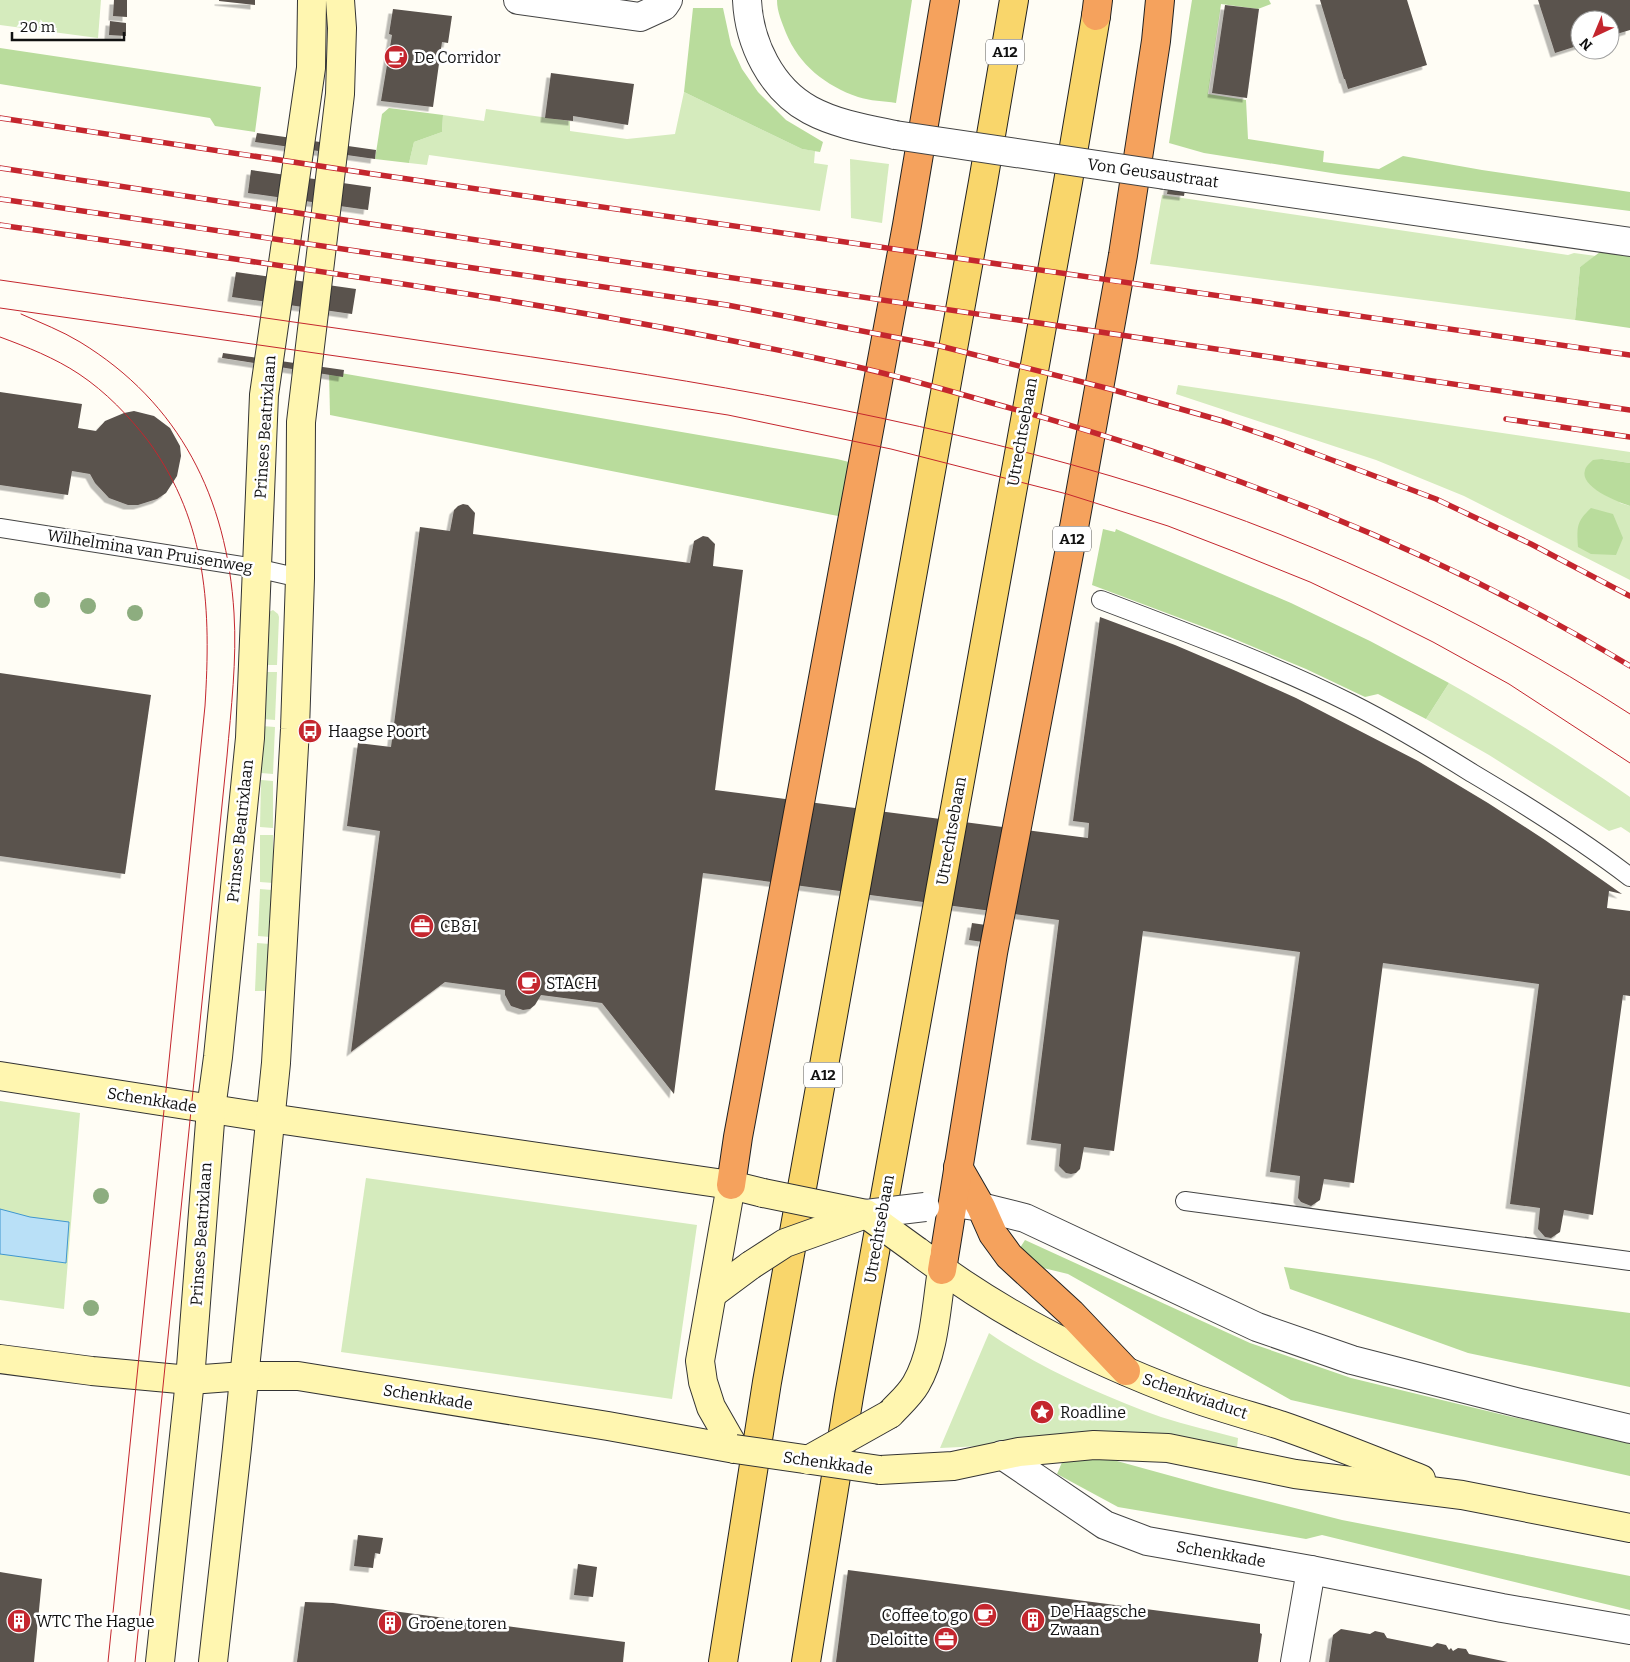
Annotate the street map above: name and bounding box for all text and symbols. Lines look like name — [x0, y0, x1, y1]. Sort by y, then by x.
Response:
scale bar — [12, 10, 125, 42]
north arrow — [1570, 10, 1620, 60]
text: 20 m — [20, 18, 56, 36]
text: N — [1576, 34, 1596, 54]
road number: A12 — [986, 40, 1024, 64]
cafe icon: De Corridor — [383, 44, 409, 70]
place label: De Corridor — [414, 48, 501, 67]
street label: Von Geusaustraat — [1086, 154, 1220, 192]
street label: Prinses Beatrixlaan — [251, 355, 279, 499]
street label: Utrechtsebaan — [1003, 376, 1041, 488]
street label: Wilhelmina van Pruisenweg — [46, 525, 254, 577]
road number: A12 — [1053, 526, 1091, 552]
bus stop icon: Haagse Poort — [297, 718, 323, 744]
place label: Haagse Poort — [328, 722, 427, 741]
street label: Prinses Beatrixlaan — [223, 759, 257, 903]
street label: Utrechtsebaan — [932, 775, 970, 887]
office icon: CB&I — [409, 913, 435, 939]
place label: CB&I — [440, 917, 477, 936]
cafe icon: STACH — [516, 970, 542, 996]
place label: STACH — [546, 974, 597, 993]
road number: A12 — [804, 1062, 842, 1088]
street label: Schenkkade — [106, 1084, 198, 1116]
street label: Prinses Beatrixlaan — [187, 1162, 215, 1306]
street label: Utrechtsebaan — [860, 1173, 898, 1285]
street label: Schenkviaduct — [1140, 1369, 1250, 1423]
street label: Schenkkade — [382, 1381, 474, 1413]
place icon: Roadline — [1029, 1399, 1055, 1425]
place label: Roadline — [1060, 1403, 1126, 1422]
street label: Schenkkade — [782, 1447, 874, 1479]
street label: Schenkkade — [1175, 1537, 1267, 1571]
cafe icon: Coffee to go — [972, 1602, 998, 1628]
place label: De Haagsche Zwaan — [1050, 1602, 1146, 1639]
place label: Coffee to go — [882, 1606, 968, 1625]
building icon: De Haagsche Zwaan — [1020, 1607, 1046, 1633]
building icon: WTC The Hague — [6, 1608, 32, 1634]
building icon: Groene toren — [377, 1610, 403, 1636]
place label: WTC The Hague — [36, 1612, 154, 1631]
place label: Groene toren — [408, 1614, 507, 1633]
office icon: Deloitte — [933, 1626, 959, 1652]
place label: Deloitte — [869, 1630, 928, 1649]

